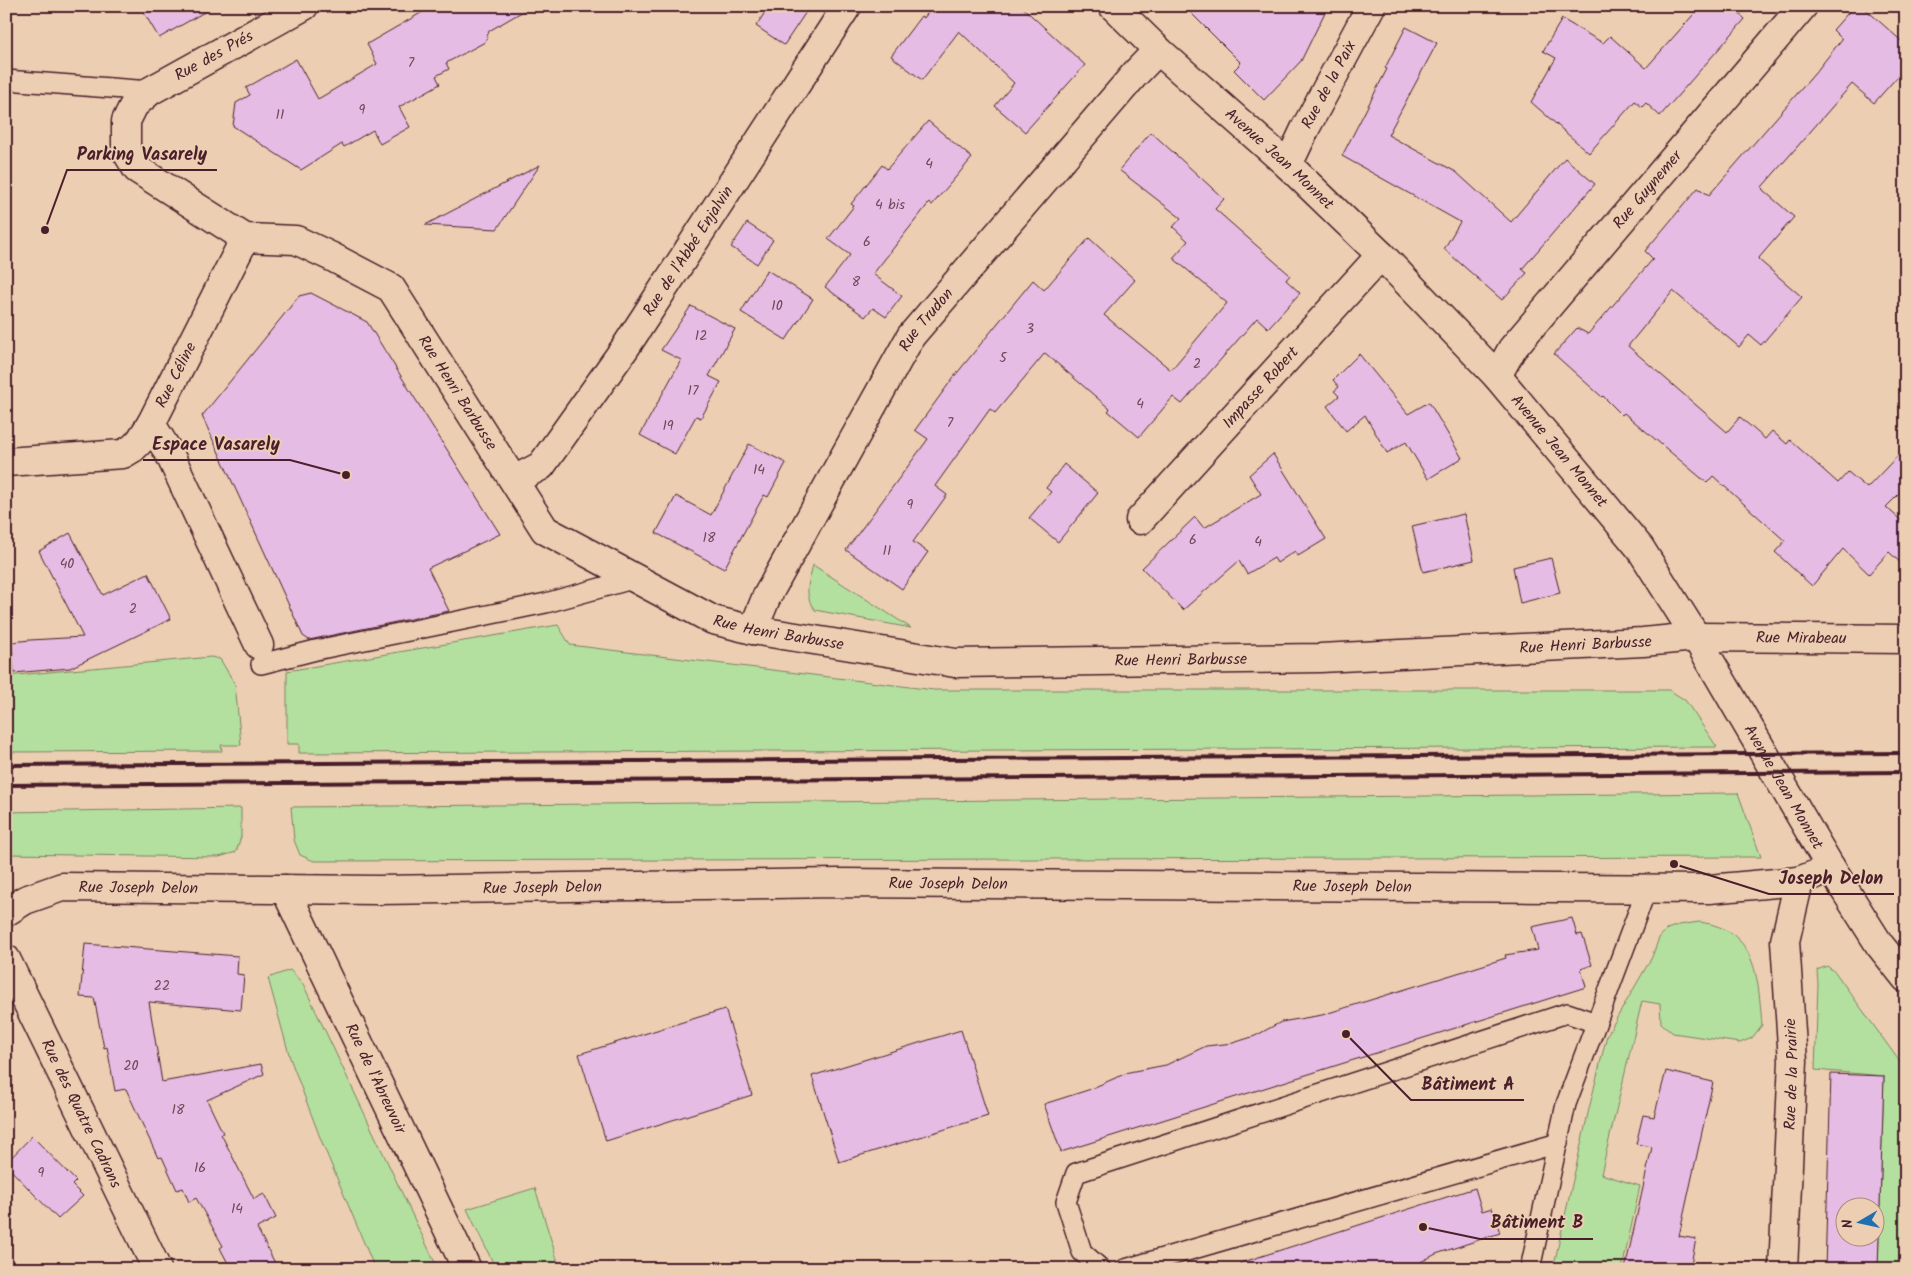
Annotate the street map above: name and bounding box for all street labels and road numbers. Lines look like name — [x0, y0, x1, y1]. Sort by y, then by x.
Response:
street label: Rue des Prés — [170, 24, 258, 88]
street label: Rue de la Paix — [1295, 35, 1363, 133]
street label: Avenue Jean Monnet — [1219, 102, 1340, 216]
street label: Rue Guynemer — [1606, 143, 1689, 234]
street label: Rue de l'Abbé Enjalvin — [636, 181, 740, 321]
street label: Rue Trudon — [892, 282, 960, 356]
street label: Rue Henri Barbusse — [412, 330, 504, 455]
street label: Rue Céline — [149, 338, 203, 412]
street label: Impasse Robert — [1216, 340, 1305, 434]
street label: Avenue Jean Monnet — [1505, 389, 1615, 514]
street label: Rue Henri Barbusse — [710, 608, 846, 657]
street label: Rue Mirabeau — [1756, 625, 1847, 651]
street label: Rue Henri Barbusse — [1519, 629, 1653, 661]
street label: Rue Henri Barbusse — [1114, 646, 1247, 673]
street label: Avenue Jean Monnet — [1737, 720, 1830, 855]
street label: Rue Joseph Delon — [888, 871, 1008, 897]
street label: Rue Joseph Delon — [482, 874, 602, 901]
street label: Rue Joseph Delon — [1292, 874, 1412, 899]
street label: Rue Joseph Delon — [79, 875, 198, 901]
street label: Rue de la Prairie — [1777, 1018, 1806, 1131]
street label: Rue de l'Abreuvoir — [339, 1019, 414, 1139]
street label: Rue des Quatre Cadrans — [34, 1035, 128, 1193]

